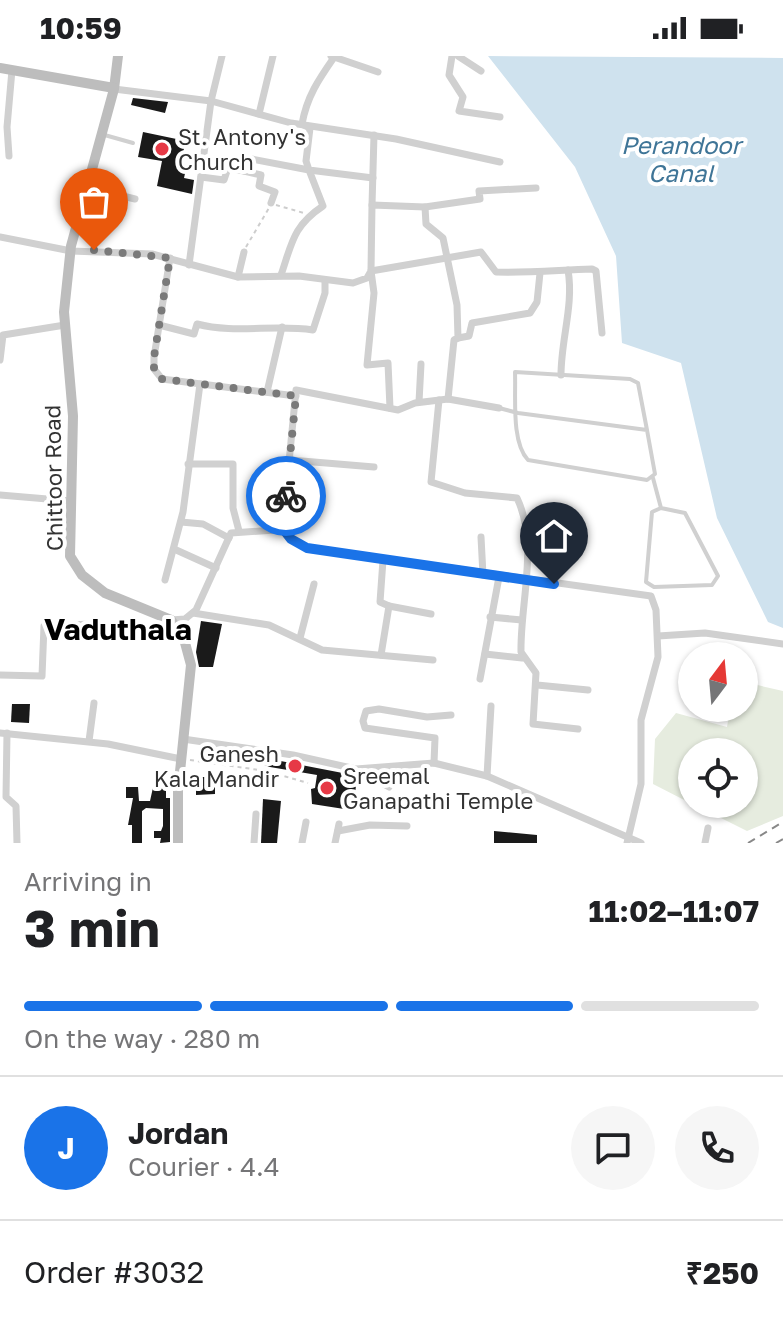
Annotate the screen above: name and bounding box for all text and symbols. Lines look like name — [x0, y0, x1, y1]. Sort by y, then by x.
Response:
text: 10:59 — [40, 10, 122, 46]
place label: St. Antony's Church — [178, 123, 306, 175]
water label: Perandoor Canal — [621, 130, 745, 187]
marker: St. Antony's Church — [153, 140, 171, 158]
pin — [60, 168, 128, 250]
icon: bag — [72, 180, 116, 224]
street label: Chittoor Road — [38, 405, 68, 551]
courier — [246, 456, 326, 536]
icon: bike — [264, 474, 308, 518]
pin — [520, 502, 588, 584]
icon: home — [532, 514, 576, 558]
district label: Vaduthala — [44, 611, 192, 647]
north arrow — [678, 642, 758, 722]
map controls — [678, 642, 758, 818]
button: locate — [678, 738, 758, 818]
place label: Ganesh Kala Mandir — [154, 740, 279, 792]
marker: Ganesh Kala Mandir — [286, 757, 304, 775]
place label: Sreemal Ganapathi Temple — [343, 762, 533, 814]
marker: Sreemal Ganapathi Temple — [318, 779, 336, 797]
text: Arriving in — [24, 866, 152, 897]
text: 11:02–11:07 — [588, 893, 759, 929]
text: 3 min — [24, 896, 160, 958]
text: On the way · 280 m — [24, 1023, 260, 1054]
button: chat — [571, 1106, 655, 1190]
button: phone — [675, 1106, 759, 1190]
text: Jordan — [128, 1115, 228, 1151]
text: J — [57, 1130, 75, 1166]
text: Courier · 4.4 — [128, 1151, 280, 1182]
text: Order #3032 — [24, 1254, 204, 1290]
text: ₹250 — [686, 1255, 759, 1291]

